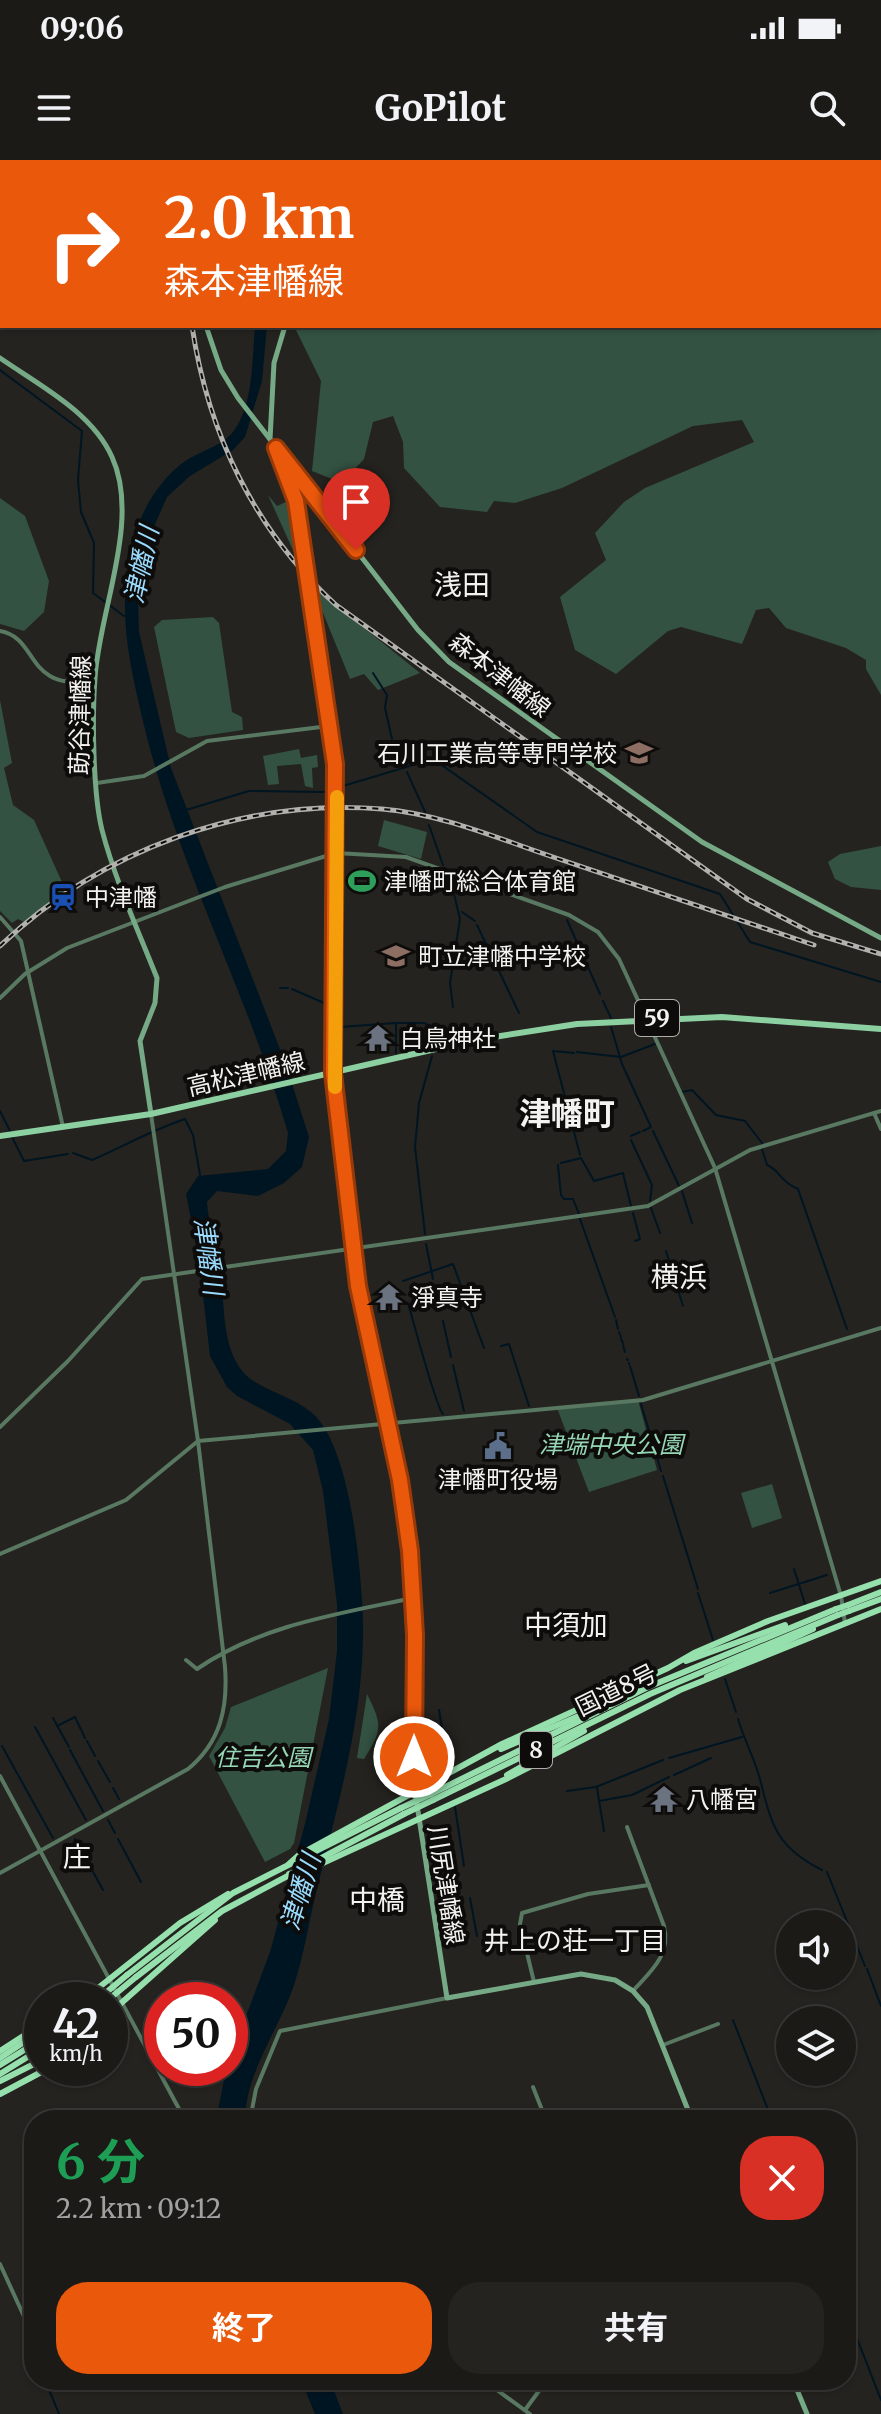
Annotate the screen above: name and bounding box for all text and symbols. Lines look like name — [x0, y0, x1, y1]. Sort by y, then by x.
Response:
text: 09:06 — [40, 9, 124, 47]
icon: menu — [32, 86, 76, 130]
text: GoPilot — [375, 86, 506, 131]
icon: search — [805, 86, 849, 130]
text: 2.0 km — [164, 183, 354, 253]
icon: right — [32, 192, 136, 296]
text: 森本津幡線 — [164, 259, 344, 304]
pin — [322, 468, 390, 550]
icon: arrive — [334, 480, 378, 524]
water label: 津幡川 — [117, 520, 166, 607]
district label: 浅田 — [434, 567, 490, 603]
street label: 森本津幡線 — [443, 626, 557, 724]
street label: 莇谷津幡線 — [63, 655, 97, 775]
place label: 石川工業高等専門学校 — [377, 738, 617, 769]
school or university icon: 石川工業高等専門学校 — [624, 738, 654, 768]
sports icon: 津幡町総合体育館 — [347, 866, 377, 896]
place label: 津幡町総合体育館 — [384, 866, 576, 897]
station icon: 中津幡 — [48, 882, 78, 912]
place label: 中津幡 — [85, 882, 157, 913]
school or university icon: 町立津幡中学校 — [381, 941, 411, 971]
place label: 町立津幡中学校 — [418, 941, 586, 972]
road number: 59 — [635, 1000, 679, 1036]
temple icon: 白鳥神社 — [363, 1023, 393, 1053]
place label: 白鳥神社 — [400, 1023, 496, 1054]
street label: 高松津幡線 — [184, 1045, 308, 1103]
district label: 津幡町 — [519, 1094, 615, 1134]
water label: 津幡川 — [187, 1215, 231, 1300]
district label: 横浜 — [651, 1259, 707, 1295]
temple icon: 淨真寺 — [374, 1282, 404, 1312]
place label: 淨真寺 — [411, 1282, 483, 1313]
park label: 津端中央公園 — [539, 1429, 686, 1460]
public building icon: 津幡町役場 — [483, 1431, 513, 1461]
place label: 津幡町役場 — [438, 1464, 558, 1495]
district label: 中須加 — [524, 1607, 608, 1643]
street label: 国道8号 — [570, 1657, 662, 1723]
position arrow — [372, 1715, 456, 1799]
road number: 8 — [520, 1732, 552, 1768]
park label: 住吉公園 — [215, 1742, 314, 1773]
temple icon: 八幡宮 — [649, 1784, 679, 1814]
place label: 八幡宮 — [686, 1784, 758, 1815]
street label: 川尻津幡線 — [421, 1823, 471, 1947]
district label: 庄 — [63, 1839, 91, 1875]
water label: 津幡川 — [273, 1847, 328, 1934]
district label: 中橋 — [349, 1882, 405, 1918]
map controls — [776, 1910, 856, 2086]
button: sound — [776, 1910, 856, 1990]
district label: 井上の荘一丁目 — [484, 1924, 666, 1957]
speed limit sign: 50 — [144, 1982, 248, 2086]
text: 42 — [52, 1999, 100, 2049]
button: layers — [776, 2006, 856, 2086]
text: km/h — [50, 2041, 102, 2066]
text: 6 分 — [56, 2132, 145, 2192]
button: close — [740, 2136, 824, 2220]
text: 2.2 km · 09:12 — [56, 2192, 222, 2225]
button: 終了 — [56, 2282, 432, 2374]
button: 共有 — [448, 2282, 824, 2374]

